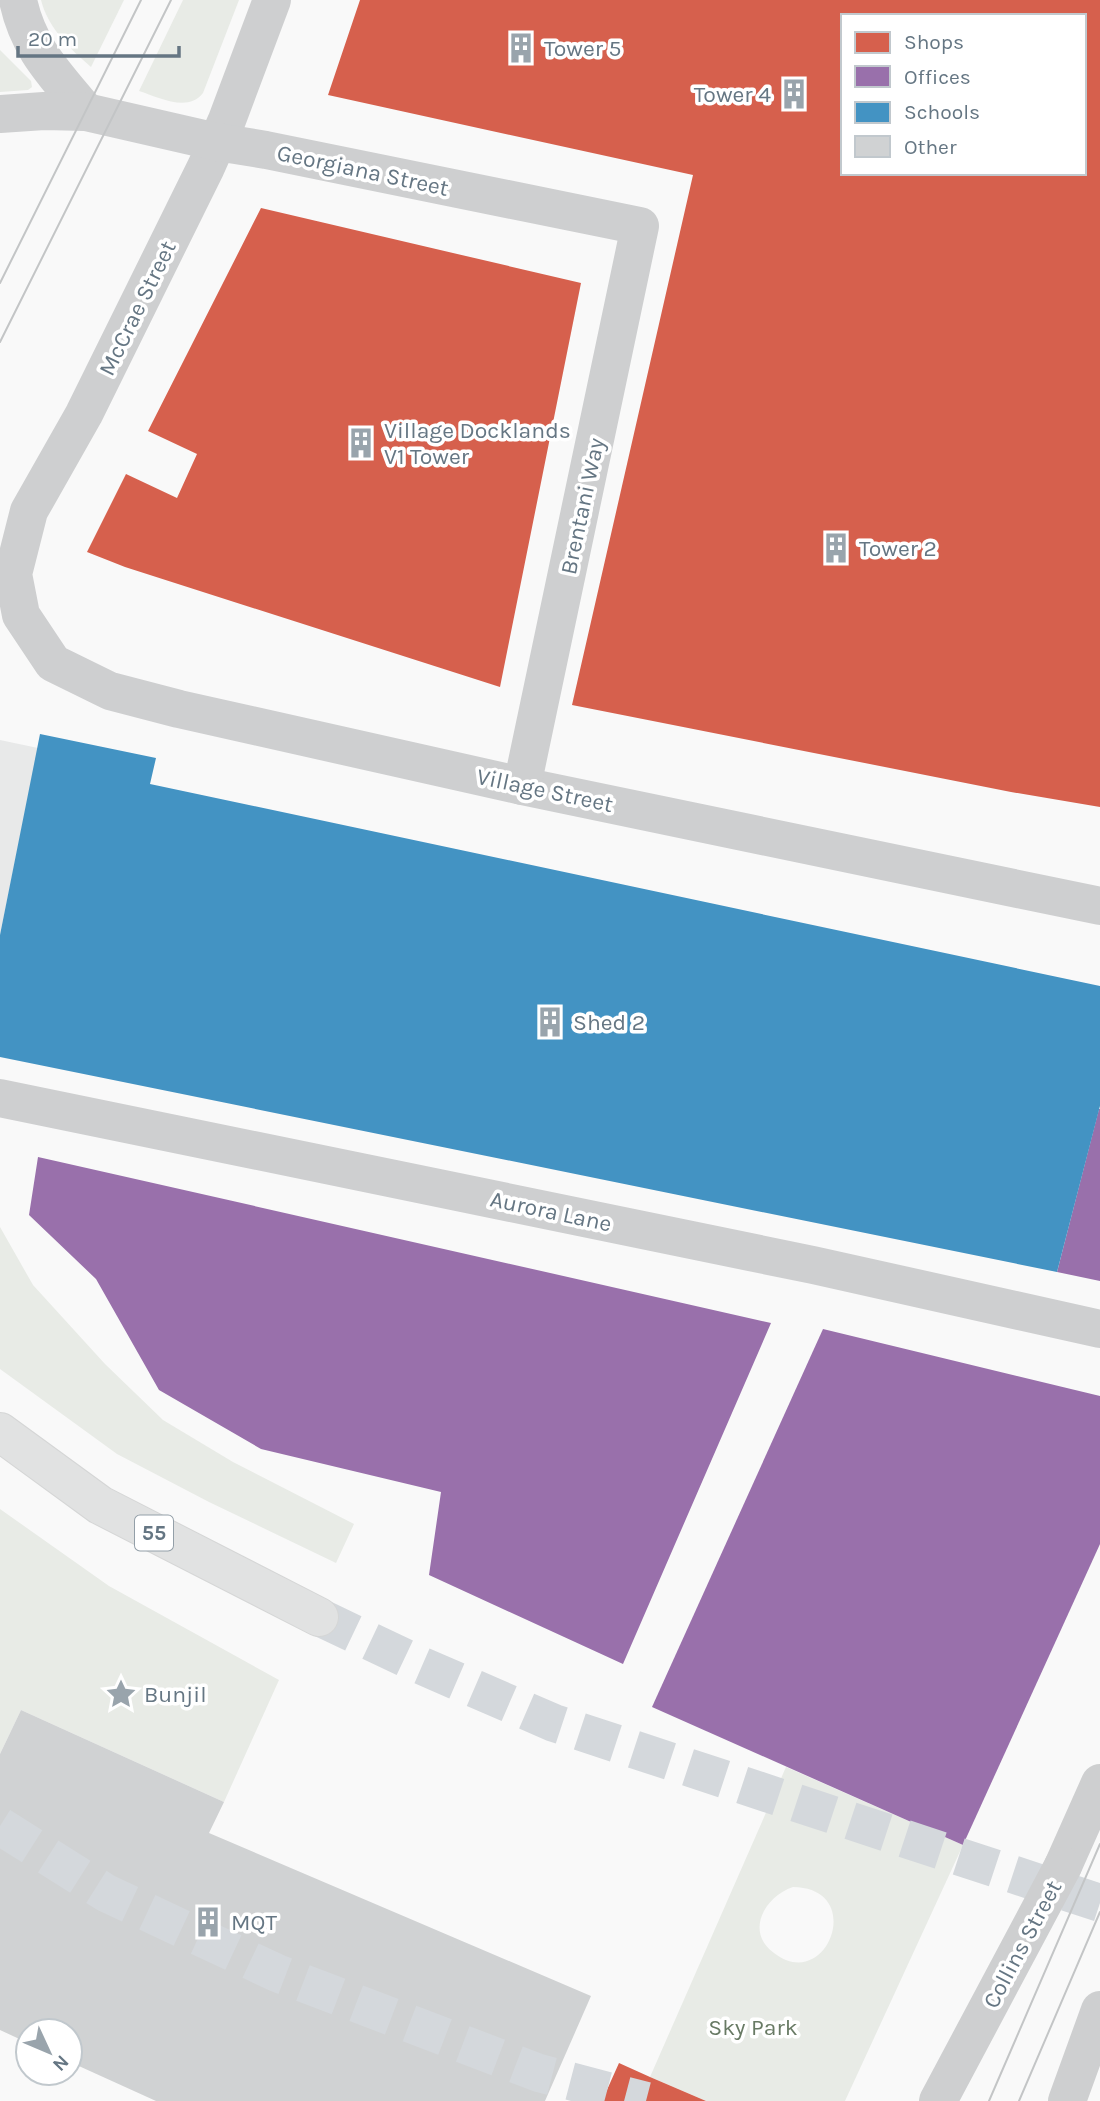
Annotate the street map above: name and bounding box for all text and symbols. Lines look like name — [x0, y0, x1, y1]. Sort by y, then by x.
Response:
scale bar — [18, 14, 178, 58]
legend — [841, 14, 1086, 175]
text: 20 m — [28, 27, 77, 51]
text: Shops — [904, 30, 964, 54]
building icon: Tower 5 — [504, 31, 538, 65]
place label: Tower 5 — [544, 35, 622, 62]
text: Offices — [904, 65, 971, 89]
building icon: Tower 4 — [777, 77, 811, 111]
place label: Tower 4 — [694, 81, 771, 108]
text: Schools — [904, 100, 980, 124]
text: Other — [904, 135, 957, 159]
street label: Georgiana Street — [275, 139, 452, 202]
street label: McCrae Street — [93, 236, 182, 380]
place label: Village Docklands V1 Tower — [384, 417, 571, 470]
building icon: Village Docklands V1 Tower — [344, 426, 378, 460]
street label: Brentani Way — [555, 435, 610, 577]
building icon: Tower 2 — [819, 531, 853, 565]
place label: Tower 2 — [859, 535, 937, 562]
street label: Village Street — [474, 763, 616, 818]
building icon: Shed 2 — [533, 1005, 567, 1039]
place label: Shed 2 — [573, 1009, 645, 1036]
street label: Aurora Lane — [488, 1185, 614, 1238]
road number: 55 — [135, 1516, 173, 1550]
place icon: Bunjil — [104, 1677, 138, 1711]
place label: Bunjil — [144, 1681, 207, 1708]
street label: Collins Street — [977, 1875, 1068, 2013]
building icon: MQT — [191, 1905, 225, 1939]
place label: MQT — [231, 1909, 277, 1936]
park label: Sky Park — [708, 2014, 798, 2041]
north arrow — [14, 2017, 84, 2087]
text: N — [48, 2051, 73, 2076]

